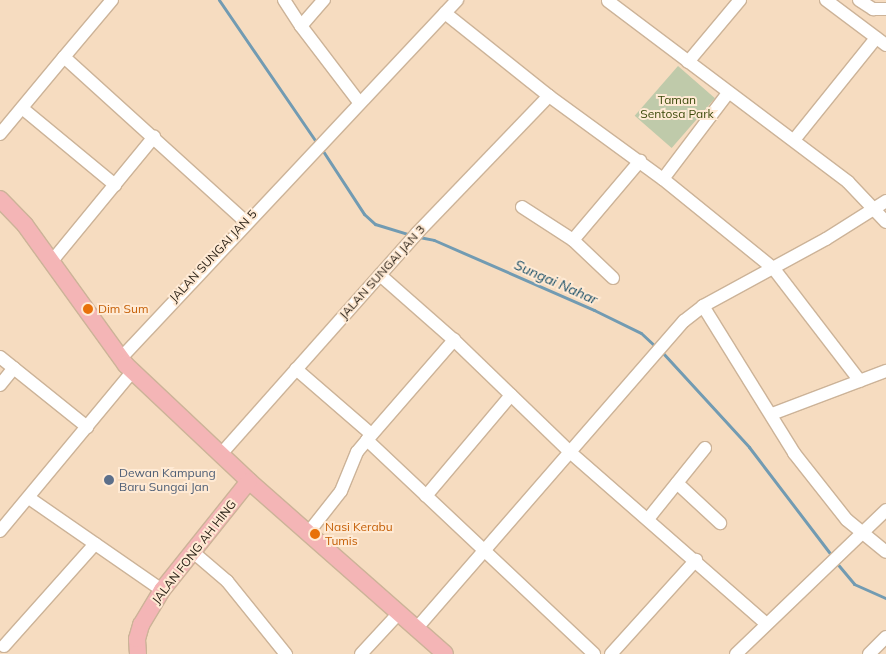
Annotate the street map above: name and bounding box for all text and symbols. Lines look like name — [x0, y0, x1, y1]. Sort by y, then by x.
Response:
park label: Taman Sentosa Park — [640, 93, 714, 121]
street label: JALAN SUNGAI JAN 5 — [166, 207, 260, 305]
street label: JALAN SUNGAI JAN 3 — [336, 222, 428, 322]
water label: Sungai Nahar — [512, 256, 600, 308]
place label: Dim Sum — [98, 302, 148, 316]
marker: Dim Sum — [82, 303, 94, 315]
place label: Dewan Kampung Baru Sungai Jan — [119, 466, 216, 494]
marker: Dewan Kampung Baru Sungai Jan — [103, 474, 115, 486]
street label: JALAN FONG AH HING — [149, 497, 239, 607]
place label: Nasi Kerabu Tumis — [325, 520, 393, 548]
marker: Nasi Kerabu Tumis — [309, 528, 321, 540]

